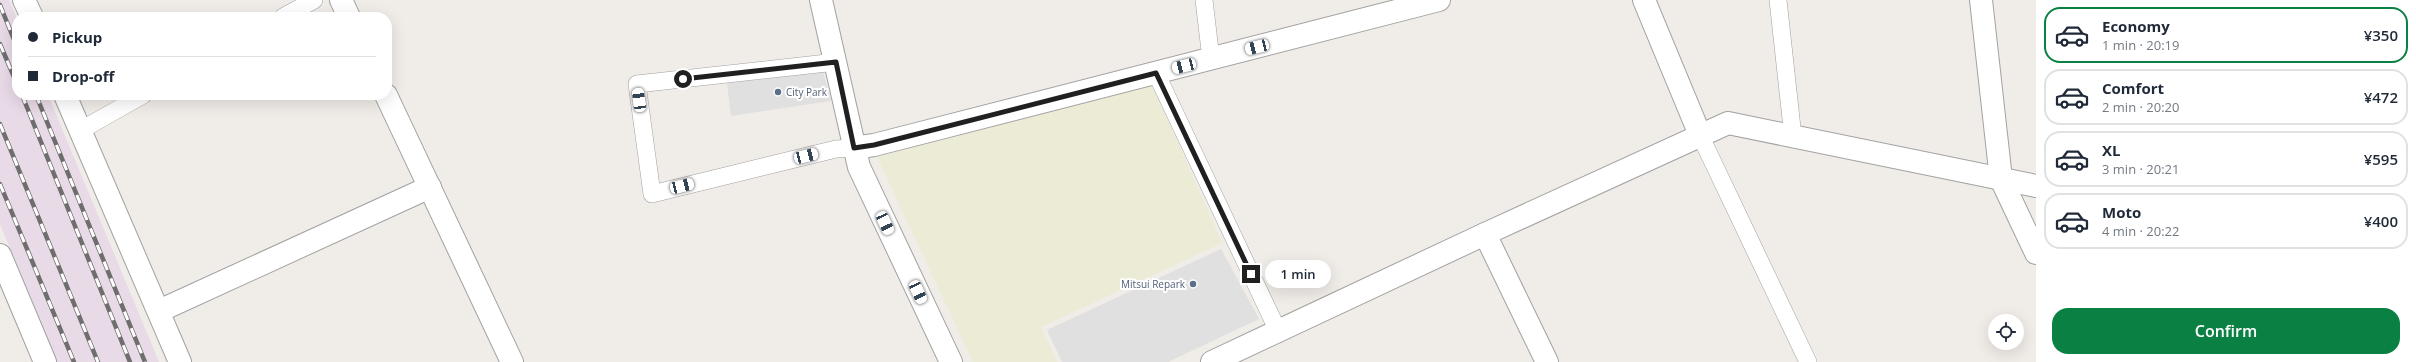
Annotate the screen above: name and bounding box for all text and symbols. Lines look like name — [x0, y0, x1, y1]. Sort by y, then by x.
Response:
text: Economy — [2102, 16, 2170, 36]
icon: car — [2054, 17, 2090, 53]
text: ¥350 — [2364, 25, 2398, 45]
text: Pickup — [52, 27, 102, 47]
text: 1 min · 20:19 — [2102, 36, 2179, 54]
car — [1244, 38, 1270, 56]
car — [1171, 57, 1197, 75]
text: Drop-off — [52, 66, 114, 86]
route start — [674, 70, 692, 88]
text: Comfort — [2102, 78, 2164, 98]
icon: car — [2054, 79, 2090, 115]
place label: City Park — [786, 85, 828, 99]
car — [631, 87, 647, 113]
marker: City Park — [773, 87, 783, 97]
text: ¥472 — [2364, 87, 2398, 107]
text: 2 min · 20:20 — [2102, 98, 2179, 116]
text: XL — [2102, 140, 2120, 160]
icon: car — [2054, 141, 2090, 177]
car — [793, 147, 819, 165]
text: ¥595 — [2364, 149, 2398, 169]
text: 3 min · 20:21 — [2102, 160, 2179, 178]
car — [669, 177, 695, 195]
text: Moto — [2102, 202, 2141, 222]
icon: car — [2054, 203, 2090, 239]
car — [874, 210, 896, 236]
text: ¥400 — [2364, 211, 2398, 231]
text: 4 min · 20:22 — [2102, 222, 2179, 240]
callout: 1 min — [1265, 260, 1331, 288]
route end — [1242, 265, 1260, 283]
text: 1 min — [1280, 265, 1316, 283]
place label: Mitsui Repark — [1121, 277, 1186, 291]
car — [907, 279, 929, 305]
marker: Mitsui Repark — [1188, 279, 1198, 289]
button: Confirm — [2052, 308, 2400, 354]
map controls — [1988, 314, 2024, 350]
button: locate — [1988, 314, 2024, 350]

